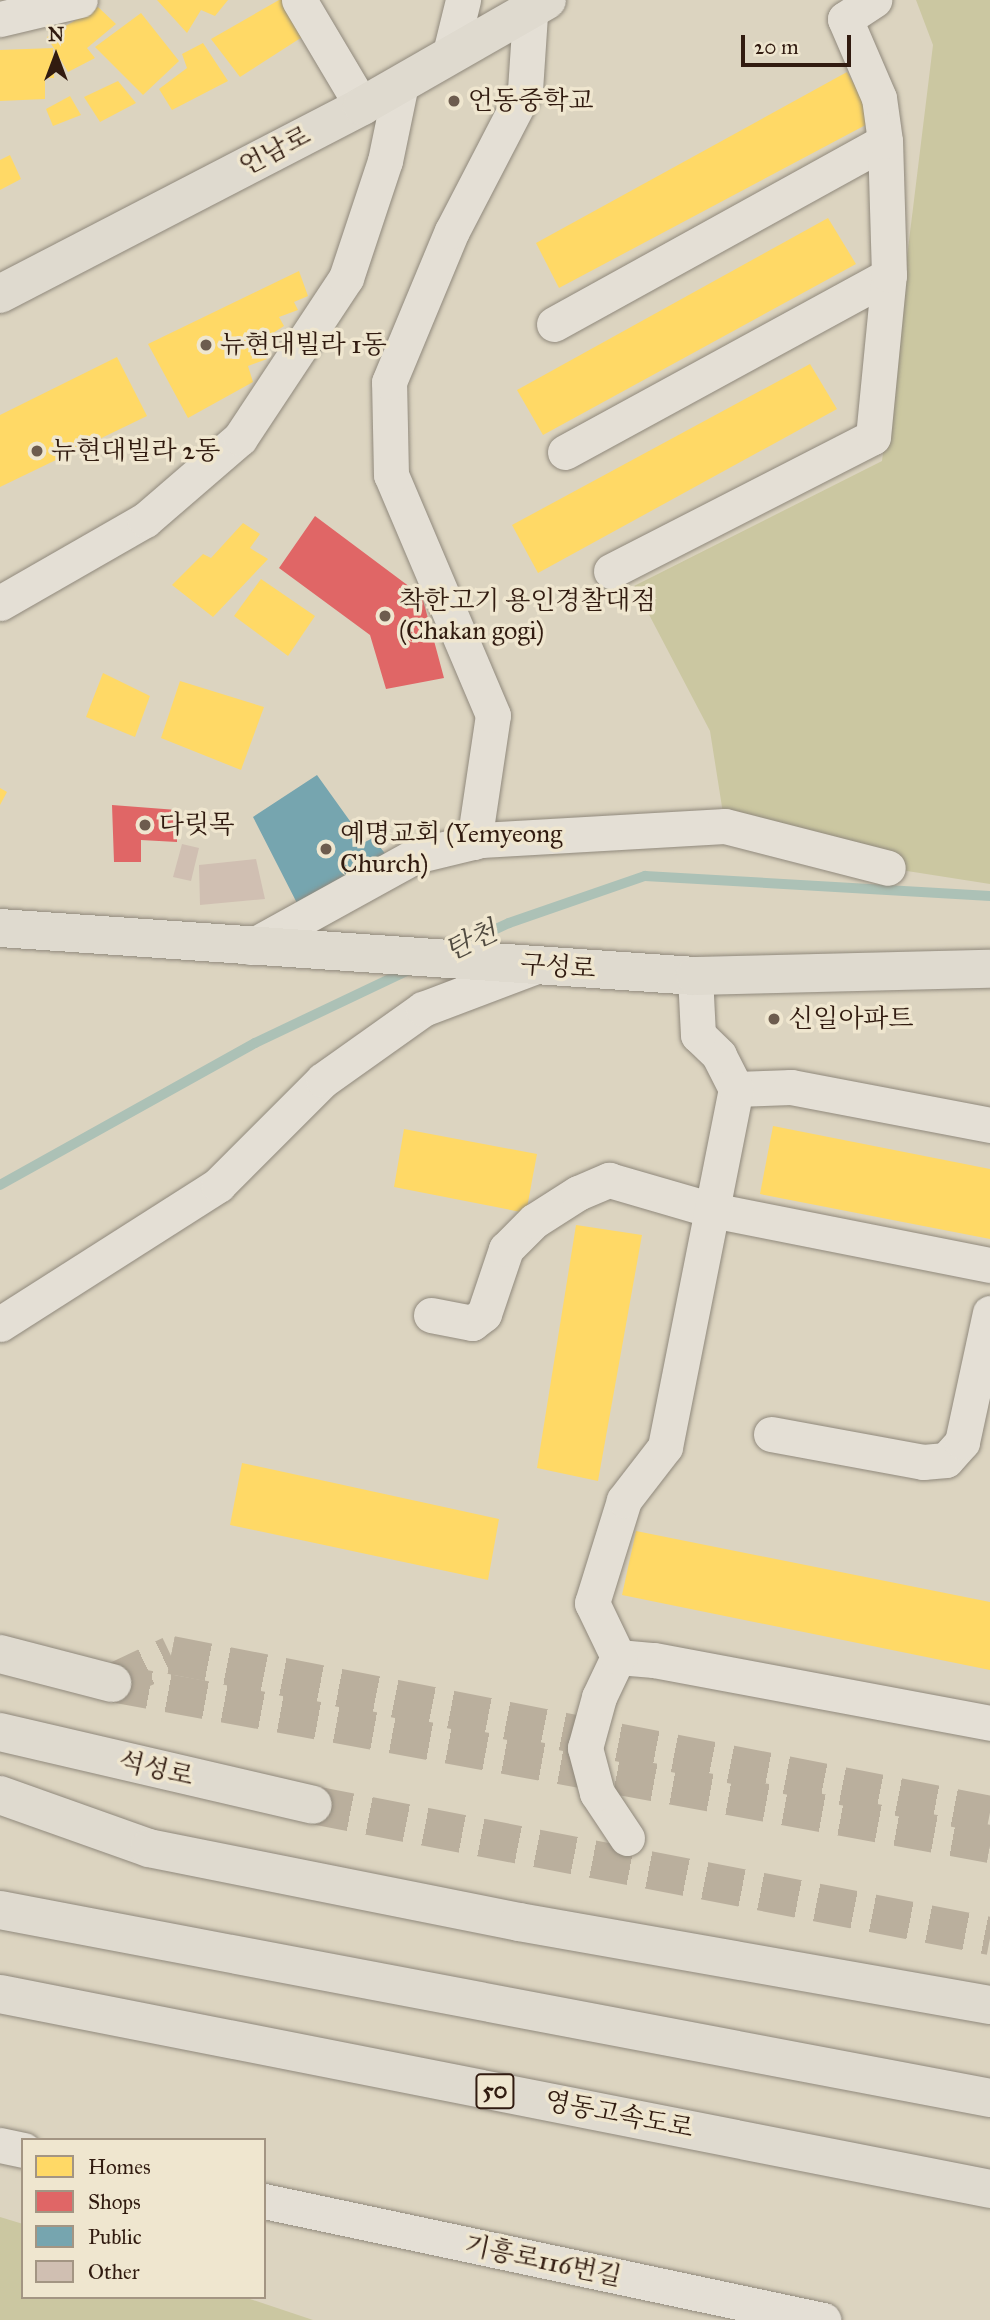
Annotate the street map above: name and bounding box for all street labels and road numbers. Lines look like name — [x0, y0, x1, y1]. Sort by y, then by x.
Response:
street label: 언남로 — [234, 120, 316, 182]
street label: 구성로 — [519, 949, 597, 985]
street label: 석성로 — [116, 1745, 196, 1793]
road number: 50 — [474, 2070, 516, 2112]
street label: 영동고속도로 — [542, 2085, 696, 2145]
street label: 기흥로116번길 — [462, 2229, 624, 2293]

